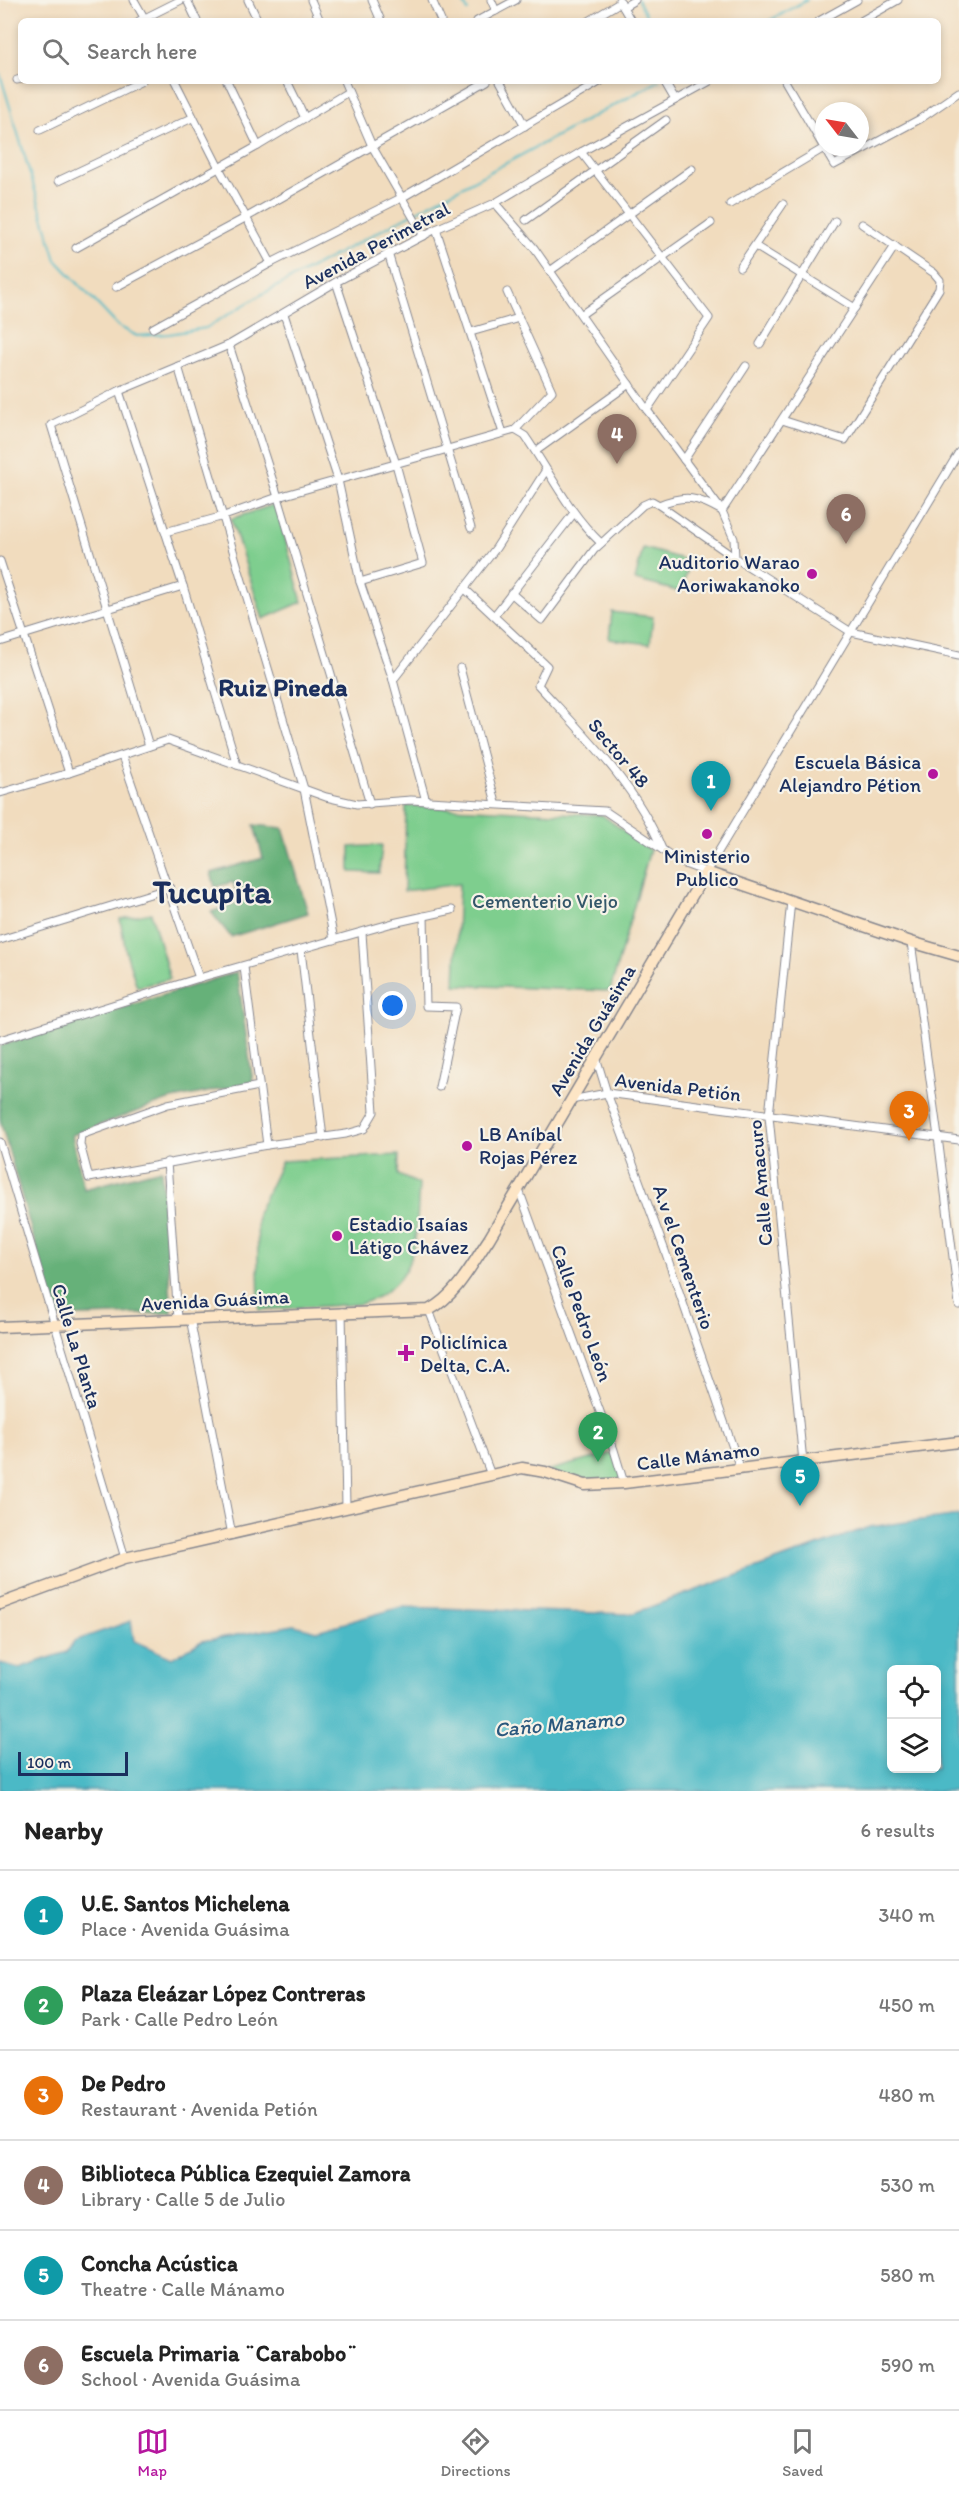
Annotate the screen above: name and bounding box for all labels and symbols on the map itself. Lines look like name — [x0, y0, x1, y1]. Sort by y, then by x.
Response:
north arrow — [815, 102, 869, 156]
street label: Avenida Perimetral — [298, 196, 454, 294]
pin: 4 — [598, 414, 636, 464]
pin: 6 — [826, 494, 866, 544]
place label: Auditorio Warao Aoriwakanoko — [659, 550, 800, 597]
marker: Auditorio Warao Aoriwakanoko — [805, 567, 819, 581]
district label: Ruiz Pineda — [218, 671, 348, 703]
street label: Sector 48 — [583, 713, 655, 793]
place label: Escuela Básica Alejandro Pétion — [779, 750, 921, 797]
pin: 1 — [692, 762, 730, 811]
marker: Escuela Básica Alejandro Pétion — [926, 767, 940, 781]
marker: Ministerio Publico — [700, 827, 714, 841]
place label: Ministerio Publico — [664, 844, 750, 891]
district label: Tucupita — [152, 873, 272, 911]
park label: Cementerio Viejo — [472, 889, 618, 913]
street label: Avenida Guásima — [543, 960, 641, 1100]
your location — [378, 991, 407, 1020]
street label: Avenida Petión — [614, 1067, 743, 1107]
pin: 3 — [890, 1092, 928, 1141]
street label: Calle Amacuro — [743, 1119, 777, 1247]
place label: LB Aníbal Rojas Pérez — [479, 1122, 578, 1169]
marker: LB Aníbal Rojas Pérez — [460, 1139, 474, 1153]
street label: A.v el Cementerio — [648, 1181, 720, 1333]
place label: Estadio Isaías Látigo Chávez — [349, 1212, 469, 1259]
marker: Estadio Isaías Látigo Chávez — [330, 1229, 344, 1243]
street label: Calle Pedro León — [546, 1241, 618, 1385]
street label: Calle La Planta — [47, 1281, 107, 1412]
street label: Avenida Guásima — [140, 1284, 290, 1316]
place label: Policlínica Delta, C.A. — [420, 1330, 511, 1377]
marker: Policlínica Delta, C.A. — [397, 1344, 415, 1362]
pin: 2 — [578, 1412, 618, 1462]
street label: Calle Mánamo — [635, 1437, 761, 1475]
pin: 5 — [780, 1456, 820, 1506]
water label: Caño Manamo — [493, 1705, 626, 1742]
scale bar — [18, 1749, 128, 1776]

